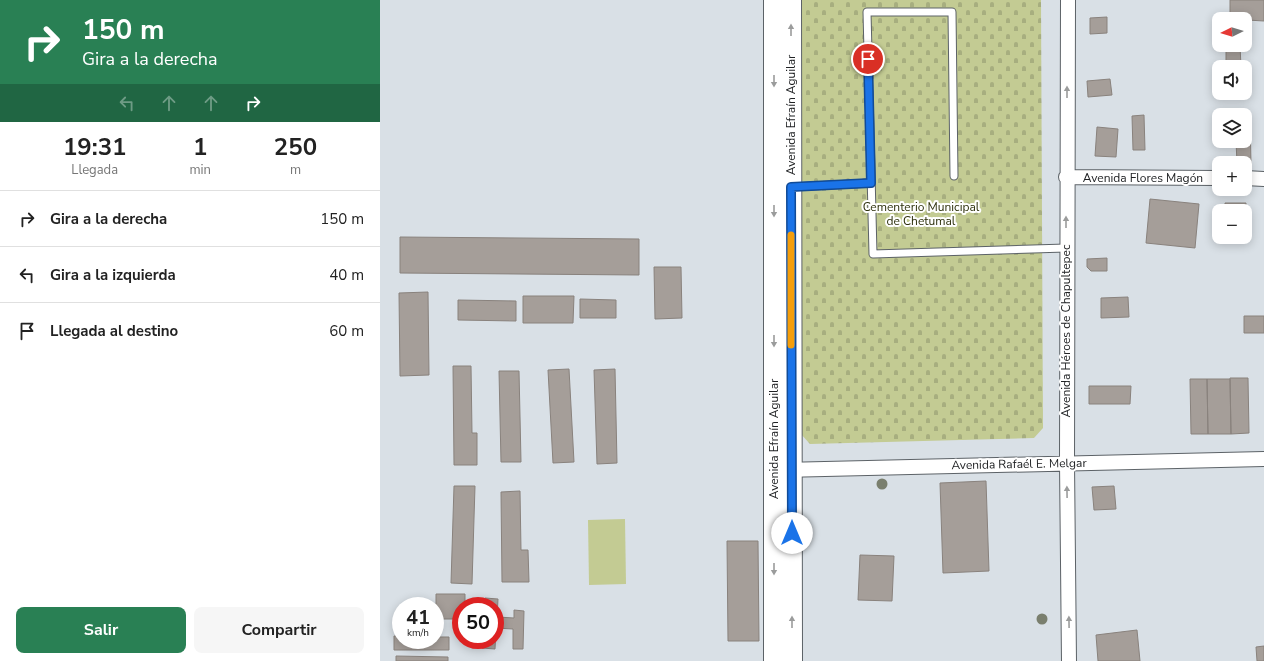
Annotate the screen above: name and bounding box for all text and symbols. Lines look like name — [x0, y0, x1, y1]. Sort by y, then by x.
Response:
text: 150 m — [82, 11, 165, 49]
north arrow — [1212, 12, 1252, 52]
map controls — [1212, 12, 1252, 244]
icon: right — [16, 16, 68, 68]
one-way arrow — [788, 23, 794, 36]
pin — [851, 42, 885, 76]
text: Gira a la derecha — [82, 47, 218, 71]
icon: arrive — [857, 48, 879, 70]
street label: Avenida Efraín Aguilar — [783, 54, 799, 175]
button: sound — [1212, 60, 1252, 100]
one-way arrow — [771, 75, 777, 88]
one-way arrow — [1064, 85, 1070, 98]
icon: left — [116, 92, 138, 114]
icon: ahead — [158, 92, 180, 114]
icon: ahead — [200, 92, 222, 114]
icon: right — [242, 92, 264, 114]
button: layers — [1212, 108, 1252, 148]
text: 19:31 — [63, 131, 126, 163]
text: 1 — [193, 131, 207, 163]
text: 250 — [274, 131, 317, 163]
button: + — [1212, 156, 1252, 196]
text: Llegada — [71, 161, 118, 179]
text: min — [189, 161, 211, 179]
text: m — [290, 161, 301, 179]
street label: Avenida Flores Magón — [1083, 170, 1203, 186]
park label: Cementerio Municipal de Chetumal — [863, 199, 980, 229]
button: − — [1212, 204, 1252, 244]
one-way arrow — [771, 205, 777, 218]
icon: right — [16, 208, 38, 230]
text: Gira a la derecha — [50, 209, 167, 229]
text: 150 m — [320, 209, 364, 229]
one-way arrow — [1063, 215, 1069, 228]
street label: Avenida Héroes de Chapultepec — [1058, 244, 1074, 417]
icon: left — [16, 264, 38, 286]
text: Gira a la izquierda — [50, 265, 176, 285]
text: 40 m — [329, 265, 364, 285]
icon: arrive — [16, 320, 38, 342]
text: Llegada al destino — [50, 321, 178, 341]
text: 60 m — [329, 321, 364, 341]
one-way arrow — [771, 335, 777, 348]
street label: Avenida Efraín Aguilar — [766, 378, 782, 499]
street label: Avenida Rafaél E. Melgar — [951, 455, 1088, 473]
one-way arrow — [1064, 485, 1070, 498]
position arrow — [771, 512, 813, 554]
one-way arrow — [771, 563, 777, 576]
speed limit sign: 50 — [452, 597, 504, 649]
text: 41 — [406, 604, 430, 631]
button: Salir — [16, 607, 186, 653]
button: Compartir — [194, 607, 364, 653]
one-way arrow — [789, 615, 795, 628]
one-way arrow — [1066, 615, 1072, 628]
text: km/h — [407, 626, 429, 640]

